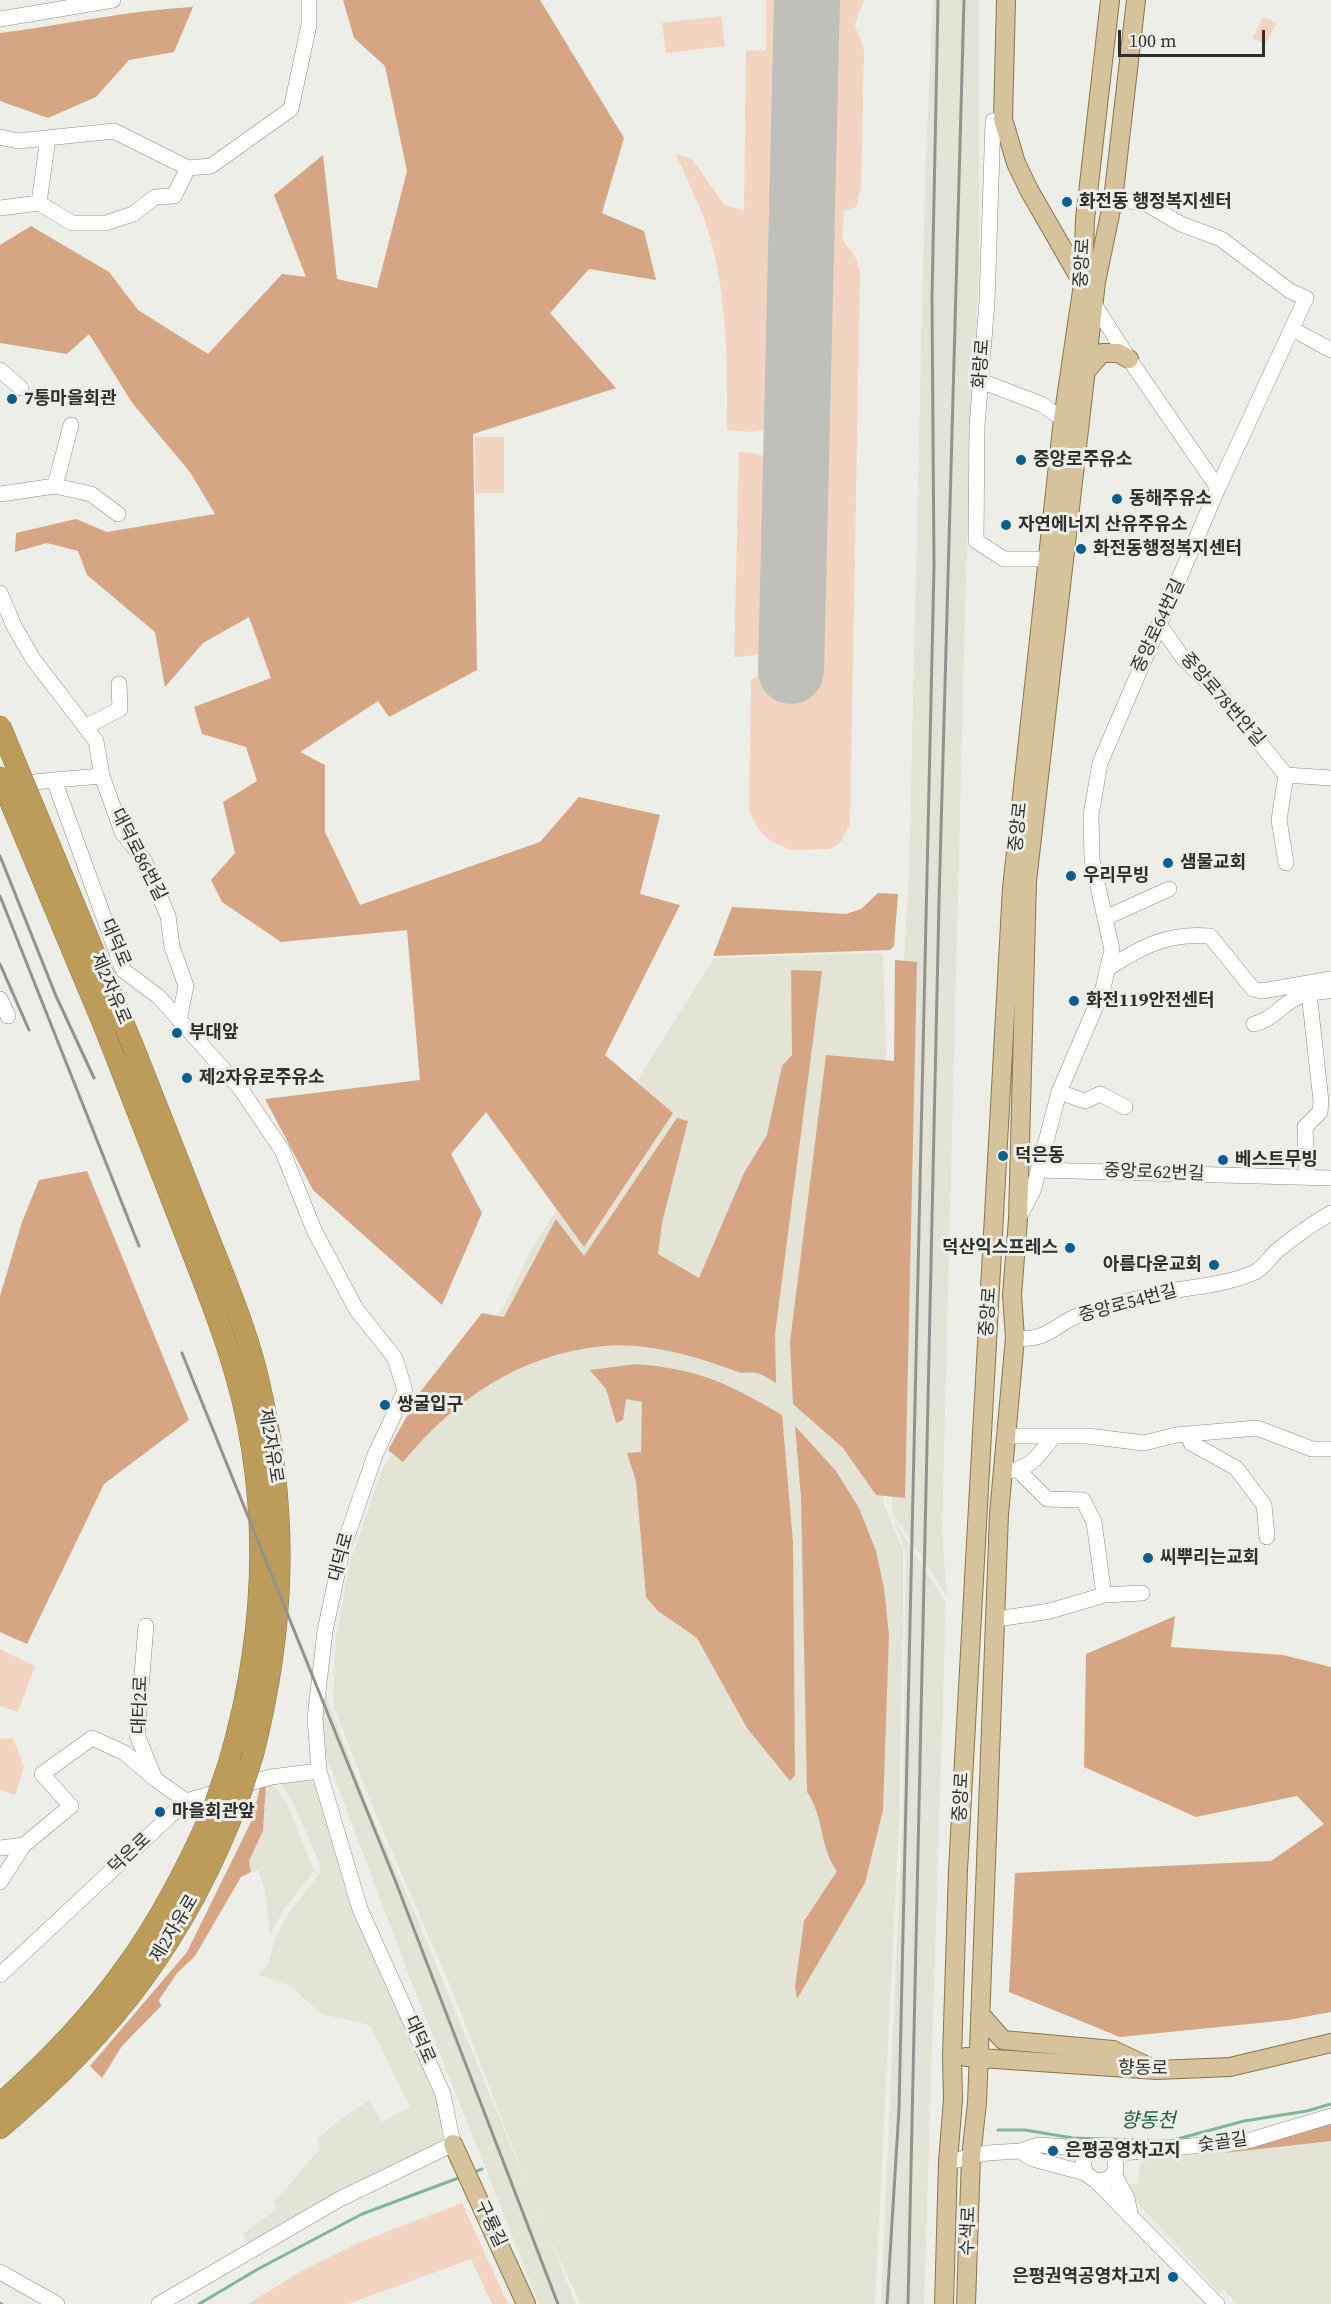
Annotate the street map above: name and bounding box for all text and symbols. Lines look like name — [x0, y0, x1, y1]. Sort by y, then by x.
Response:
scale bar — [1121, 18, 1268, 56]
text: 100 m — [1129, 28, 1176, 53]
place label: 화전동 행정복지센터 — [1079, 191, 1232, 213]
marker: 화전동 행정복지센터 — [1060, 195, 1074, 209]
street label: 중앙로 — [1071, 238, 1095, 288]
street label: 화랑로 — [969, 338, 995, 390]
place label: 7통마을회관 — [24, 388, 117, 410]
marker: 7통마을회관 — [5, 392, 19, 406]
place label: 중앙로주유소 — [1033, 449, 1132, 471]
marker: 중앙로주유소 — [1014, 453, 1028, 467]
place label: 동해주유소 — [1129, 488, 1212, 510]
marker: 동해주유소 — [1110, 492, 1124, 506]
place label: 자연에너지 산유주유소 — [1018, 514, 1187, 536]
marker: 자연에너지 산유주유소 — [999, 518, 1013, 532]
place label: 화전동행정복지센터 — [1093, 538, 1242, 560]
marker: 화전동행정복지센터 — [1074, 542, 1088, 556]
street label: 중앙로64번길 — [1128, 576, 1190, 676]
street label: 중앙로78번안길 — [1175, 649, 1269, 751]
street label: 중앙로 — [1006, 801, 1032, 853]
street label: 대덕로86번길 — [105, 805, 171, 905]
place label: 샘물교회 — [1180, 852, 1246, 874]
marker: 샘물교회 — [1161, 856, 1175, 870]
place label: 우리무빙 — [1083, 865, 1149, 887]
marker: 우리무빙 — [1064, 869, 1078, 883]
street label: 대덕로 — [95, 916, 135, 970]
street label: 제2자유로 — [85, 950, 135, 1028]
place label: 화전119안전센터 — [1086, 990, 1215, 1012]
marker: 화전119안전센터 — [1067, 994, 1081, 1008]
place label: 부대앞 — [189, 1022, 239, 1044]
marker: 부대앞 — [170, 1026, 184, 1040]
place label: 제2자유로주유소 — [199, 1067, 325, 1089]
marker: 제2자유로주유소 — [180, 1071, 194, 1085]
place label: 덕은동 — [1015, 1145, 1065, 1167]
marker: 덕은동 — [996, 1149, 1010, 1163]
place label: 베스트무빙 — [1235, 1149, 1318, 1171]
marker: 베스트무빙 — [1216, 1153, 1230, 1167]
street label: 중앙로62번길 — [1103, 1160, 1205, 1186]
place label: 덕산익스프레스 — [942, 1237, 1058, 1259]
marker: 덕산익스프레스 — [1063, 1241, 1077, 1255]
place label: 아름다운교회 — [1103, 1254, 1202, 1276]
marker: 아름다운교회 — [1207, 1258, 1221, 1272]
street label: 중앙로54번길 — [1077, 1281, 1179, 1327]
street label: 중앙로 — [976, 1286, 1002, 1338]
place label: 쌍굴입구 — [397, 1394, 463, 1416]
marker: 쌍굴입구 — [378, 1398, 392, 1412]
street label: 제2자유로 — [253, 1407, 287, 1485]
street label: 대덕로 — [325, 1530, 359, 1584]
place label: 씨뿌리는교회 — [1160, 1547, 1259, 1569]
marker: 씨뿌리는교회 — [1141, 1551, 1155, 1565]
street label: 대터2로 — [129, 1675, 153, 1735]
street label: 중앙로 — [950, 1772, 974, 1822]
place label: 마을회관앞 — [172, 1801, 255, 1823]
marker: 마을회관앞 — [153, 1805, 167, 1819]
street label: 덕은로 — [104, 1829, 156, 1879]
street label: 제2자유로 — [146, 1891, 204, 1967]
street label: 대덕로 — [399, 2013, 439, 2067]
street label: 향동로 — [1118, 2058, 1168, 2080]
water label: 향동천 — [1120, 2110, 1176, 2134]
street label: 숯골길 — [1197, 2129, 1249, 2157]
place label: 은평공영차고지 — [1065, 2140, 1181, 2162]
marker: 은평공영차고지 — [1046, 2144, 1060, 2158]
street label: 구룡길 — [470, 2197, 510, 2251]
street label: 수색로 — [957, 2206, 981, 2256]
place label: 은평권역공영차고지 — [1012, 2266, 1161, 2288]
marker: 은평권역공영차고지 — [1166, 2270, 1180, 2284]

